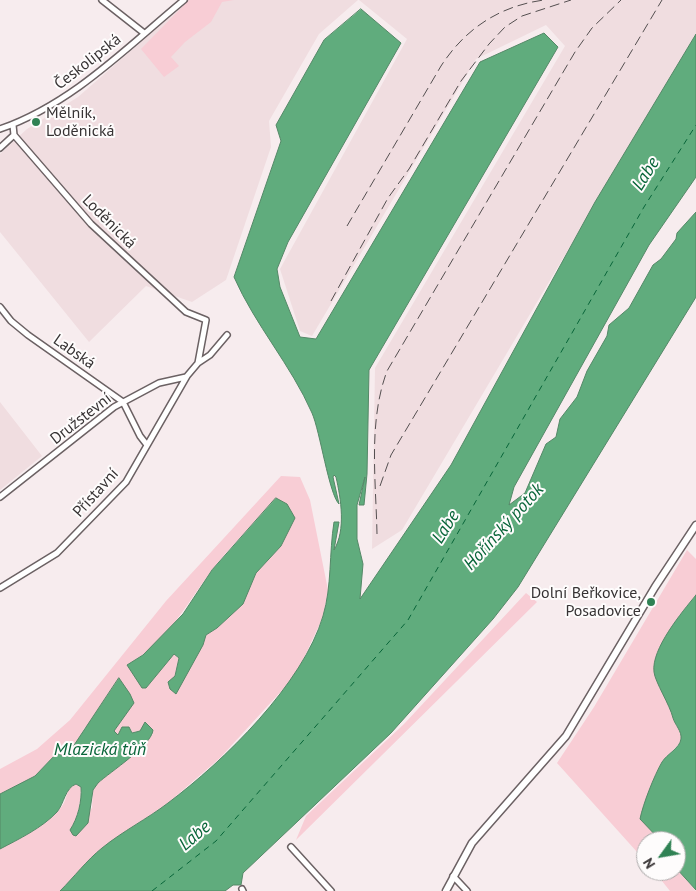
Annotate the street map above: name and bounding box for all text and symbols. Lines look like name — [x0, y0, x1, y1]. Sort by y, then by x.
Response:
street label: Českolipská — [51, 30, 125, 94]
place label: Mělník, Loděnická — [46, 103, 114, 141]
marker: Mělník, Loděnická — [30, 116, 42, 128]
water label: Labe — [628, 154, 664, 194]
street label: Loděnická — [78, 191, 140, 253]
street label: Labská — [49, 331, 99, 373]
street label: Družstevní — [47, 389, 115, 449]
street label: Přístavní — [69, 465, 123, 521]
water label: Hořínský potok — [459, 479, 549, 575]
water label: Labe — [428, 507, 464, 547]
place label: Dolní Beřkovice, Posadovice — [531, 583, 641, 621]
marker: Dolní Beřkovice, Posadovice — [645, 596, 657, 608]
water label: Mlazická tůň — [54, 739, 146, 761]
water label: Labe — [175, 816, 215, 856]
north arrow — [636, 831, 686, 881]
text: N — [639, 855, 659, 872]

